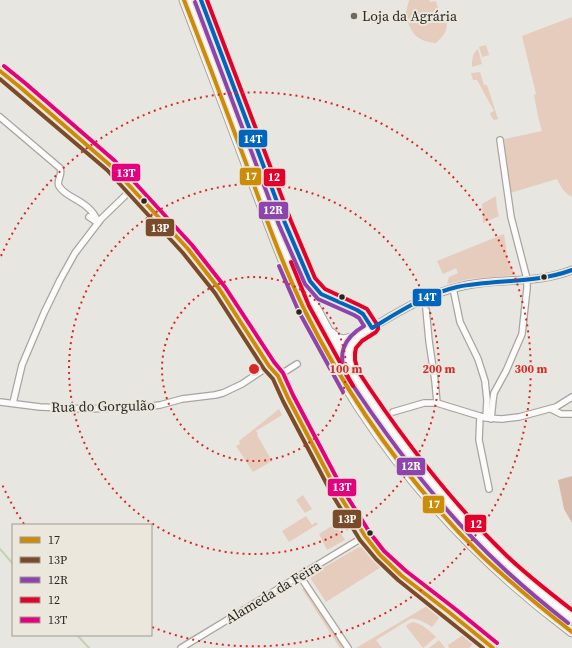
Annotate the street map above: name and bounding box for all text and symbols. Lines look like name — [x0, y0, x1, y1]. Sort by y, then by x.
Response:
place label: Loja da Agrária — [362, 6, 458, 26]
marker: Loja da Agrária — [349, 11, 359, 21]
line badge: 14T — [238, 129, 268, 148]
text: 14T — [244, 132, 262, 147]
line badge: 13T — [111, 163, 141, 182]
text: 13T — [117, 166, 135, 181]
line badge: 17 — [239, 167, 262, 186]
line badge: 12 — [263, 168, 286, 187]
text: 17 — [245, 169, 257, 184]
text: 12 — [268, 170, 280, 185]
unlabelled marker — [139, 196, 149, 206]
line badge: 12R — [258, 201, 289, 220]
text: 12R — [263, 203, 283, 218]
line badge: 13P — [145, 218, 175, 237]
text: 13P — [151, 221, 170, 236]
unlabelled marker — [539, 272, 549, 282]
line badge: 14T — [412, 288, 442, 307]
text: 14T — [418, 290, 436, 305]
unlabelled marker — [337, 292, 347, 302]
unlabelled marker — [294, 307, 304, 317]
text: 100 m — [330, 361, 363, 377]
text: 200 m — [423, 361, 456, 377]
text: 300 m — [515, 361, 548, 377]
centre of rings — [247, 362, 261, 376]
street label: Rua do Gorgulão — [51, 395, 155, 417]
line badge: 12R — [396, 457, 426, 476]
text: 12R — [401, 459, 421, 474]
line badge: 13T — [327, 478, 357, 497]
text: 13T — [333, 480, 351, 495]
line badge: 17 — [422, 495, 445, 514]
text: 17 — [428, 497, 440, 512]
line badge: 13P — [332, 509, 362, 529]
text: 13P — [338, 512, 357, 527]
line badge: 12 — [464, 514, 487, 533]
text: 12 — [470, 517, 482, 532]
legend — [12, 524, 152, 636]
unlabelled marker — [365, 528, 375, 538]
text: 17 — [48, 532, 60, 548]
text: 13P — [48, 552, 67, 568]
street label: Alameda da Feira — [221, 555, 325, 628]
text: 12R — [48, 572, 68, 588]
text: 12 — [48, 592, 60, 608]
text: 13T — [48, 612, 68, 628]

